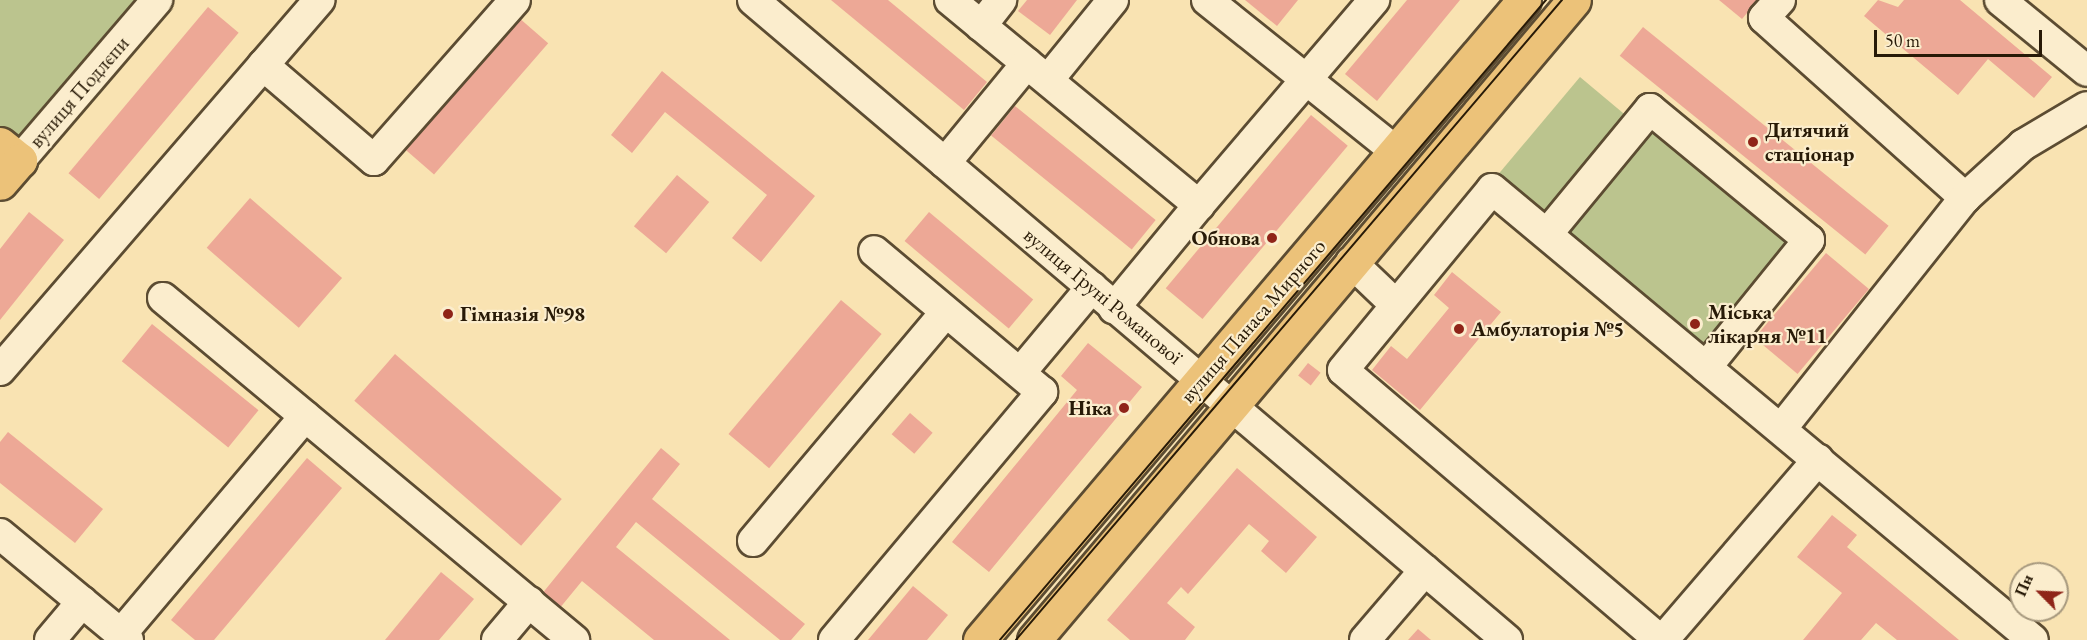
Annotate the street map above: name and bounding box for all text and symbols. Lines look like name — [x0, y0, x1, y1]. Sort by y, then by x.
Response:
scale bar — [1877, 18, 2045, 56]
text: 50 m — [1885, 29, 1920, 52]
street label: вулиця Подлєпи — [24, 31, 134, 153]
place label: Дитячий стаціонар — [1765, 117, 1854, 167]
marker: Дитячий стаціонар — [1746, 135, 1760, 149]
street label: вулиця Груні Романової — [1019, 222, 1187, 370]
place label: Обнова — [1191, 225, 1260, 251]
marker: Обнова — [1265, 231, 1279, 245]
street label: вулиця Панаса Мирного — [1175, 234, 1331, 408]
place label: Міська лікарня №11 — [1708, 299, 1827, 349]
place label: Гімназія №98 — [460, 301, 585, 327]
marker: Гімназія №98 — [441, 307, 455, 321]
marker: Міська лікарня №11 — [1686, 315, 1704, 333]
place label: Амбулаторія №5 — [1471, 316, 1624, 342]
marker: Амбулаторія №5 — [1452, 322, 1466, 336]
place label: Ніка — [1068, 395, 1112, 421]
marker: Ніка — [1117, 401, 1131, 415]
north arrow — [2009, 562, 2069, 622]
text: Пн — [2010, 571, 2038, 600]

